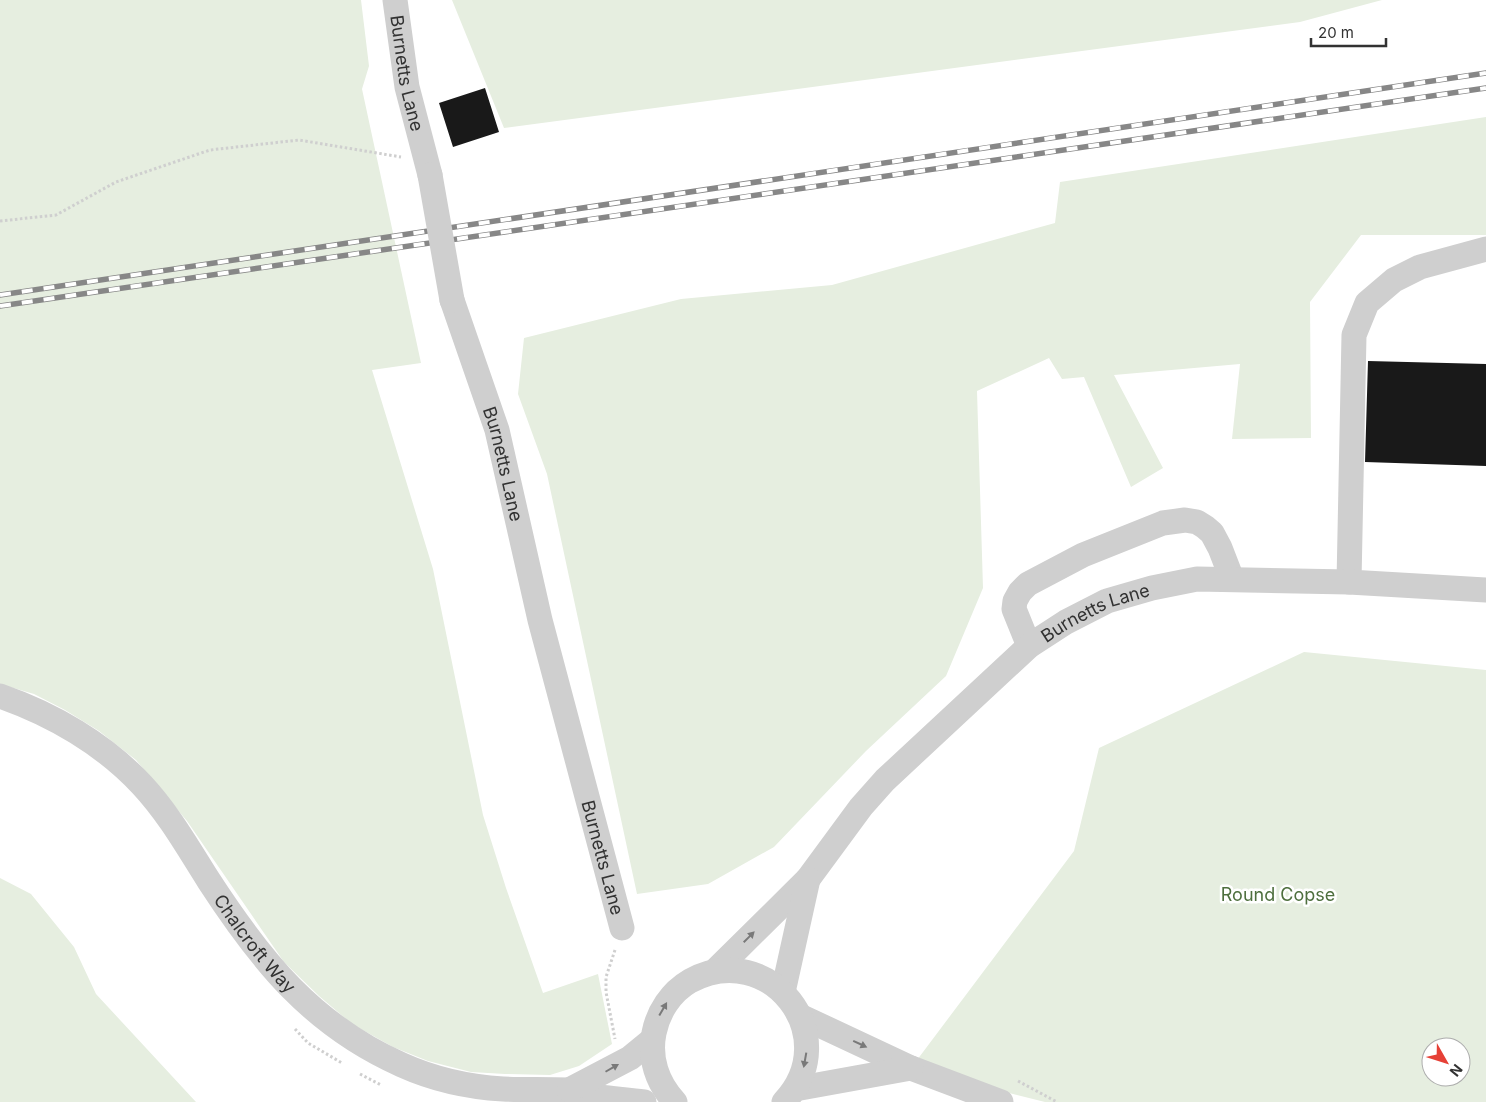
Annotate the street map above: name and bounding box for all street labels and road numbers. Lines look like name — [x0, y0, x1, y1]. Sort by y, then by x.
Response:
street label: Burnetts Lane — [387, 14, 429, 133]
street label: Burnetts Lane — [479, 403, 528, 523]
street label: Burnetts Lane — [1037, 579, 1152, 646]
street label: Burnetts Lane — [578, 798, 628, 917]
street label: Chalcroft Way — [210, 890, 300, 997]

